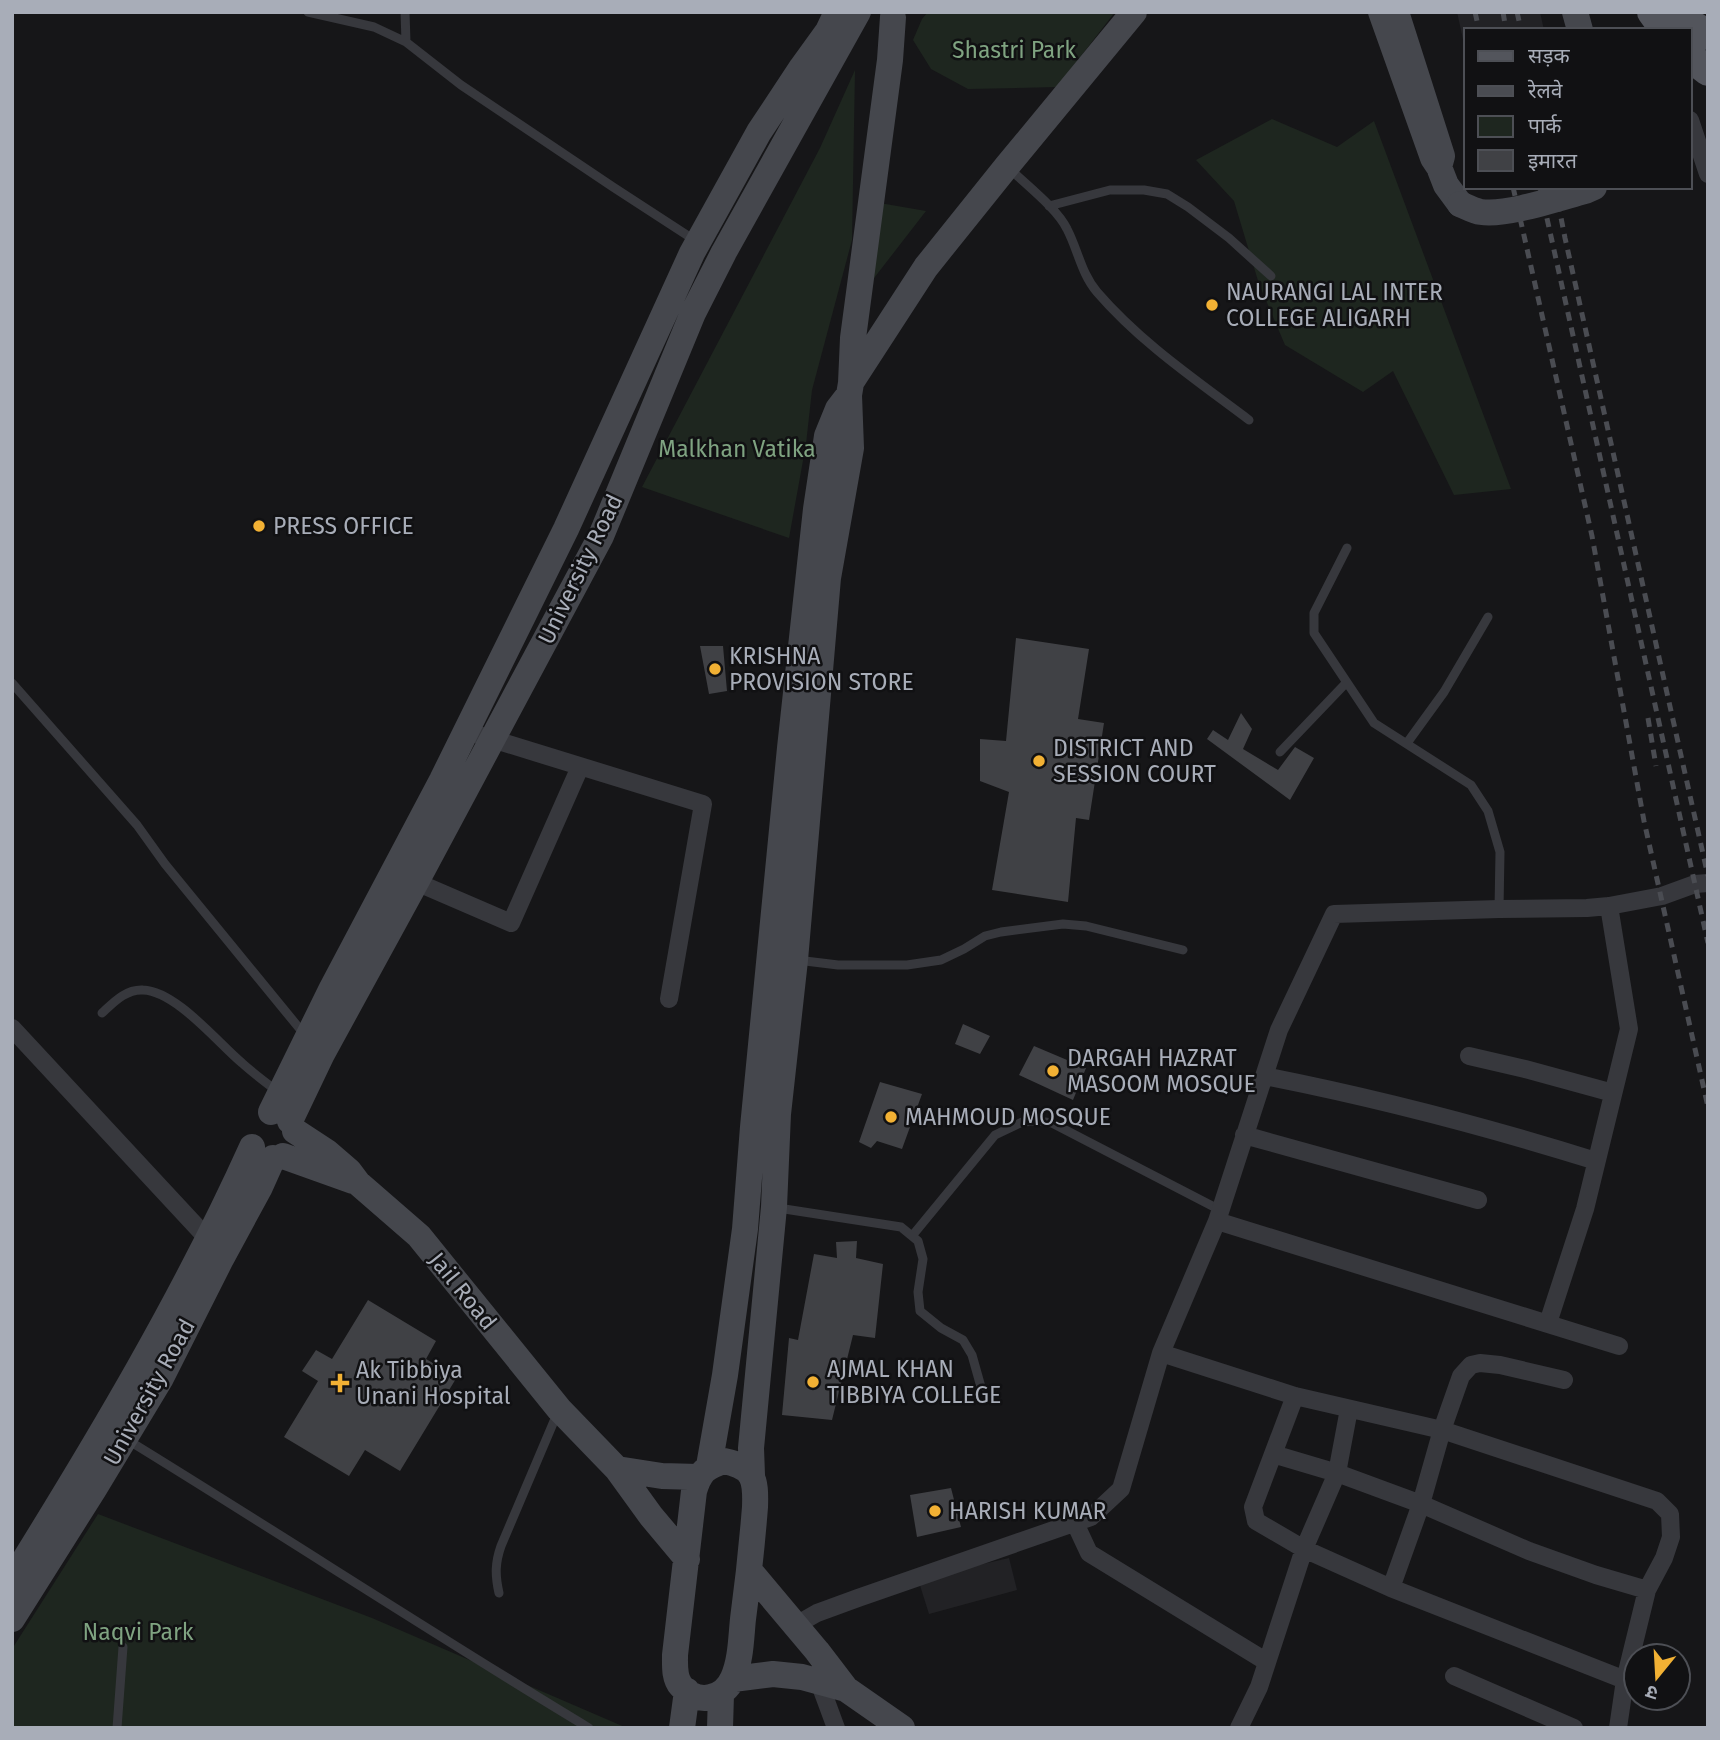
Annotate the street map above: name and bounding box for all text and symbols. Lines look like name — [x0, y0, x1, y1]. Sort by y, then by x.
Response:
legend — [1464, 28, 1692, 189]
park label: Shastri Park — [952, 36, 1076, 64]
text: सड़क — [1528, 43, 1570, 69]
text: रेलवे — [1527, 78, 1563, 104]
text: पार्क — [1528, 113, 1562, 139]
text: इमारत — [1528, 148, 1578, 174]
place label: NAURANGI LAL INTER COLLEGE ALIGARH — [1226, 278, 1443, 332]
marker: NAURANGI LAL INTER COLLEGE ALIGARH — [1204, 297, 1220, 313]
park label: Malkhan Vatika — [658, 435, 816, 463]
street label: University Road — [532, 489, 628, 649]
place label: PRESS OFFICE — [273, 512, 414, 540]
marker: PRESS OFFICE — [251, 518, 267, 534]
place label: KRISHNA PROVISION STORE — [729, 642, 914, 696]
marker: KRISHNA PROVISION STORE — [707, 661, 723, 677]
place label: DISTRICT AND SESSION COURT — [1053, 734, 1216, 788]
marker: DISTRICT AND SESSION COURT — [1031, 753, 1047, 769]
place label: DARGAH HAZRAT MASOOM MOSQUE — [1067, 1044, 1256, 1098]
marker: DARGAH HAZRAT MASOOM MOSQUE — [1045, 1063, 1061, 1079]
place label: MAHMOUD MOSQUE — [905, 1103, 1111, 1131]
marker: MAHMOUD MOSQUE — [883, 1109, 899, 1125]
street label: Jail Road — [423, 1246, 503, 1336]
street label: University Road — [97, 1314, 201, 1470]
place label: AJMAL KHAN TIBBIYA COLLEGE — [827, 1355, 1001, 1409]
place label: Ak Tibbiya Unani Hospital — [356, 1356, 511, 1410]
marker: Ak Tibbiya Unani Hospital — [330, 1373, 350, 1393]
marker: AJMAL KHAN TIBBIYA COLLEGE — [805, 1374, 821, 1390]
place label: HARISH KUMAR — [949, 1497, 1106, 1525]
marker: HARISH KUMAR — [927, 1503, 943, 1519]
park label: Naqvi Park — [82, 1618, 194, 1646]
north arrow — [1622, 1642, 1692, 1712]
text: उ — [1642, 1680, 1661, 1705]

